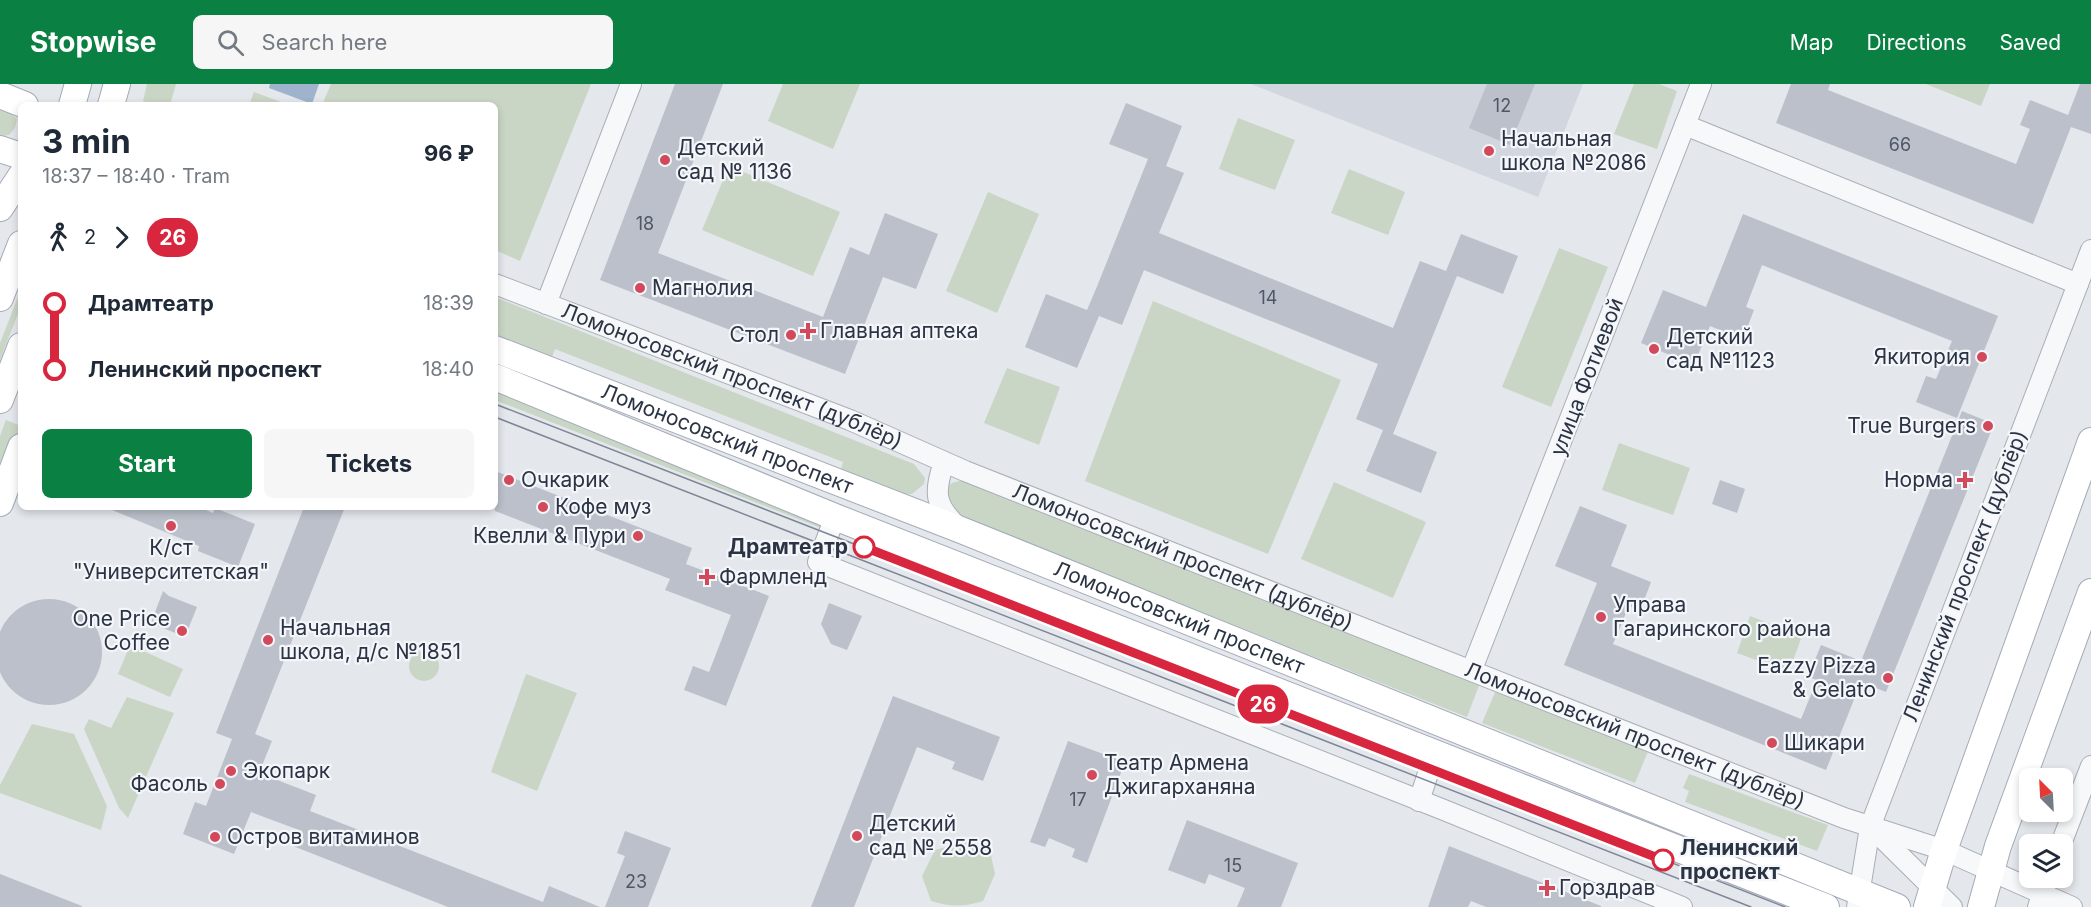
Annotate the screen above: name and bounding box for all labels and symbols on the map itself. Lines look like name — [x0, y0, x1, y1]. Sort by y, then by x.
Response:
house number: 12 — [1493, 95, 1511, 116]
place label: Начальная школа №2086 — [1501, 126, 1647, 175]
house number: 66 — [1889, 134, 1911, 155]
place label: Детский сад № 1136 — [677, 135, 792, 184]
marker: Начальная школа №2086 — [1482, 144, 1496, 158]
marker: Детский сад № 1136 — [658, 153, 672, 167]
house number: 18 — [636, 213, 654, 234]
place label: Магнолия — [652, 275, 753, 300]
marker: Магнолия — [633, 281, 647, 295]
house number: 14 — [1259, 287, 1277, 308]
street label: улица Фотиевой — [1545, 294, 1628, 459]
street label: Ломоносовский проспект (дублёр) — [557, 300, 905, 454]
place label: Главная аптека — [820, 318, 979, 343]
place label: Стол — [730, 322, 779, 347]
marker: Главная аптека — [801, 324, 815, 338]
place label: Детский сад №1123 — [1666, 324, 1775, 373]
marker: Стол — [784, 328, 798, 342]
marker: Детский сад №1123 — [1647, 342, 1661, 356]
place label: Якитория — [1874, 344, 1970, 369]
marker: Якитория — [1975, 350, 1989, 364]
street label: Ломоносовский проспект — [598, 377, 856, 501]
place label: True Burgers — [1847, 413, 1976, 438]
marker: True Burgers — [1981, 419, 1995, 433]
street label: Ленинский проспект (дублёр) — [1897, 426, 2032, 725]
place label: Очкарик — [521, 467, 610, 492]
place label: Норма — [1884, 467, 1953, 492]
marker: Очкарик — [502, 473, 516, 487]
marker: Норма — [1958, 473, 1972, 487]
street label: Ломоносовский проспект (дублёр) — [1008, 479, 1356, 633]
place label: Кофе муз — [555, 494, 651, 519]
marker: Кофе муз — [536, 500, 550, 514]
marker: К/ст "Университетская" — [164, 519, 178, 533]
place label: Квелли & Пури — [473, 523, 626, 548]
marker: Квелли & Пури — [631, 529, 645, 543]
place label: Драмтеатр — [728, 534, 848, 559]
place label: К/ст "Университетская" — [73, 535, 269, 584]
marker: Драмтеатр — [853, 536, 875, 558]
street label: Ломоносовский проспект — [1050, 557, 1308, 681]
place label: Фармленд — [719, 564, 827, 589]
marker: Фармленд — [700, 570, 714, 584]
place label: Управа Гагаринского района — [1613, 592, 1831, 641]
place label: One Price Coffee — [72, 606, 170, 655]
marker: Управа Гагаринского района — [1594, 610, 1608, 624]
place label: Начальная школа, д/с №1851 — [280, 615, 461, 664]
marker: One Price Coffee — [175, 624, 189, 638]
marker: Начальная школа, д/с №1851 — [261, 633, 275, 647]
place label: Eazzy Pizza & Gelato — [1757, 653, 1876, 702]
street label: Ломоносовский проспект (дублёр) — [1461, 656, 1809, 813]
marker: Eazzy Pizza & Gelato — [1881, 671, 1895, 685]
line badge: 26 — [1236, 684, 1290, 724]
place label: Шикари — [1784, 730, 1865, 755]
marker: Шикари — [1765, 736, 1779, 750]
place label: Театр Армена Джигарханяна — [1104, 750, 1256, 799]
place label: Экопарк — [243, 758, 331, 783]
marker: Экопарк — [224, 764, 238, 778]
marker: Театр Армена Джигарханяна — [1085, 768, 1099, 782]
north arrow — [2019, 768, 2073, 822]
place label: Фасоль — [130, 771, 208, 796]
marker: Фасоль — [213, 777, 227, 791]
house number: 17 — [1069, 789, 1087, 810]
place label: Детский сад № 2558 — [869, 811, 992, 860]
place label: Остров витаминов — [227, 824, 420, 849]
marker: Детский сад № 2558 — [850, 829, 864, 843]
marker: Остров витаминов — [208, 830, 222, 844]
place label: Ленинский проспект — [1680, 835, 1798, 884]
marker: Ленинский проспект — [1652, 849, 1674, 871]
house number: 15 — [1224, 855, 1242, 876]
house number: 23 — [625, 871, 647, 892]
place label: Горздрав — [1559, 875, 1655, 900]
marker: Горздрав — [1540, 881, 1554, 895]

